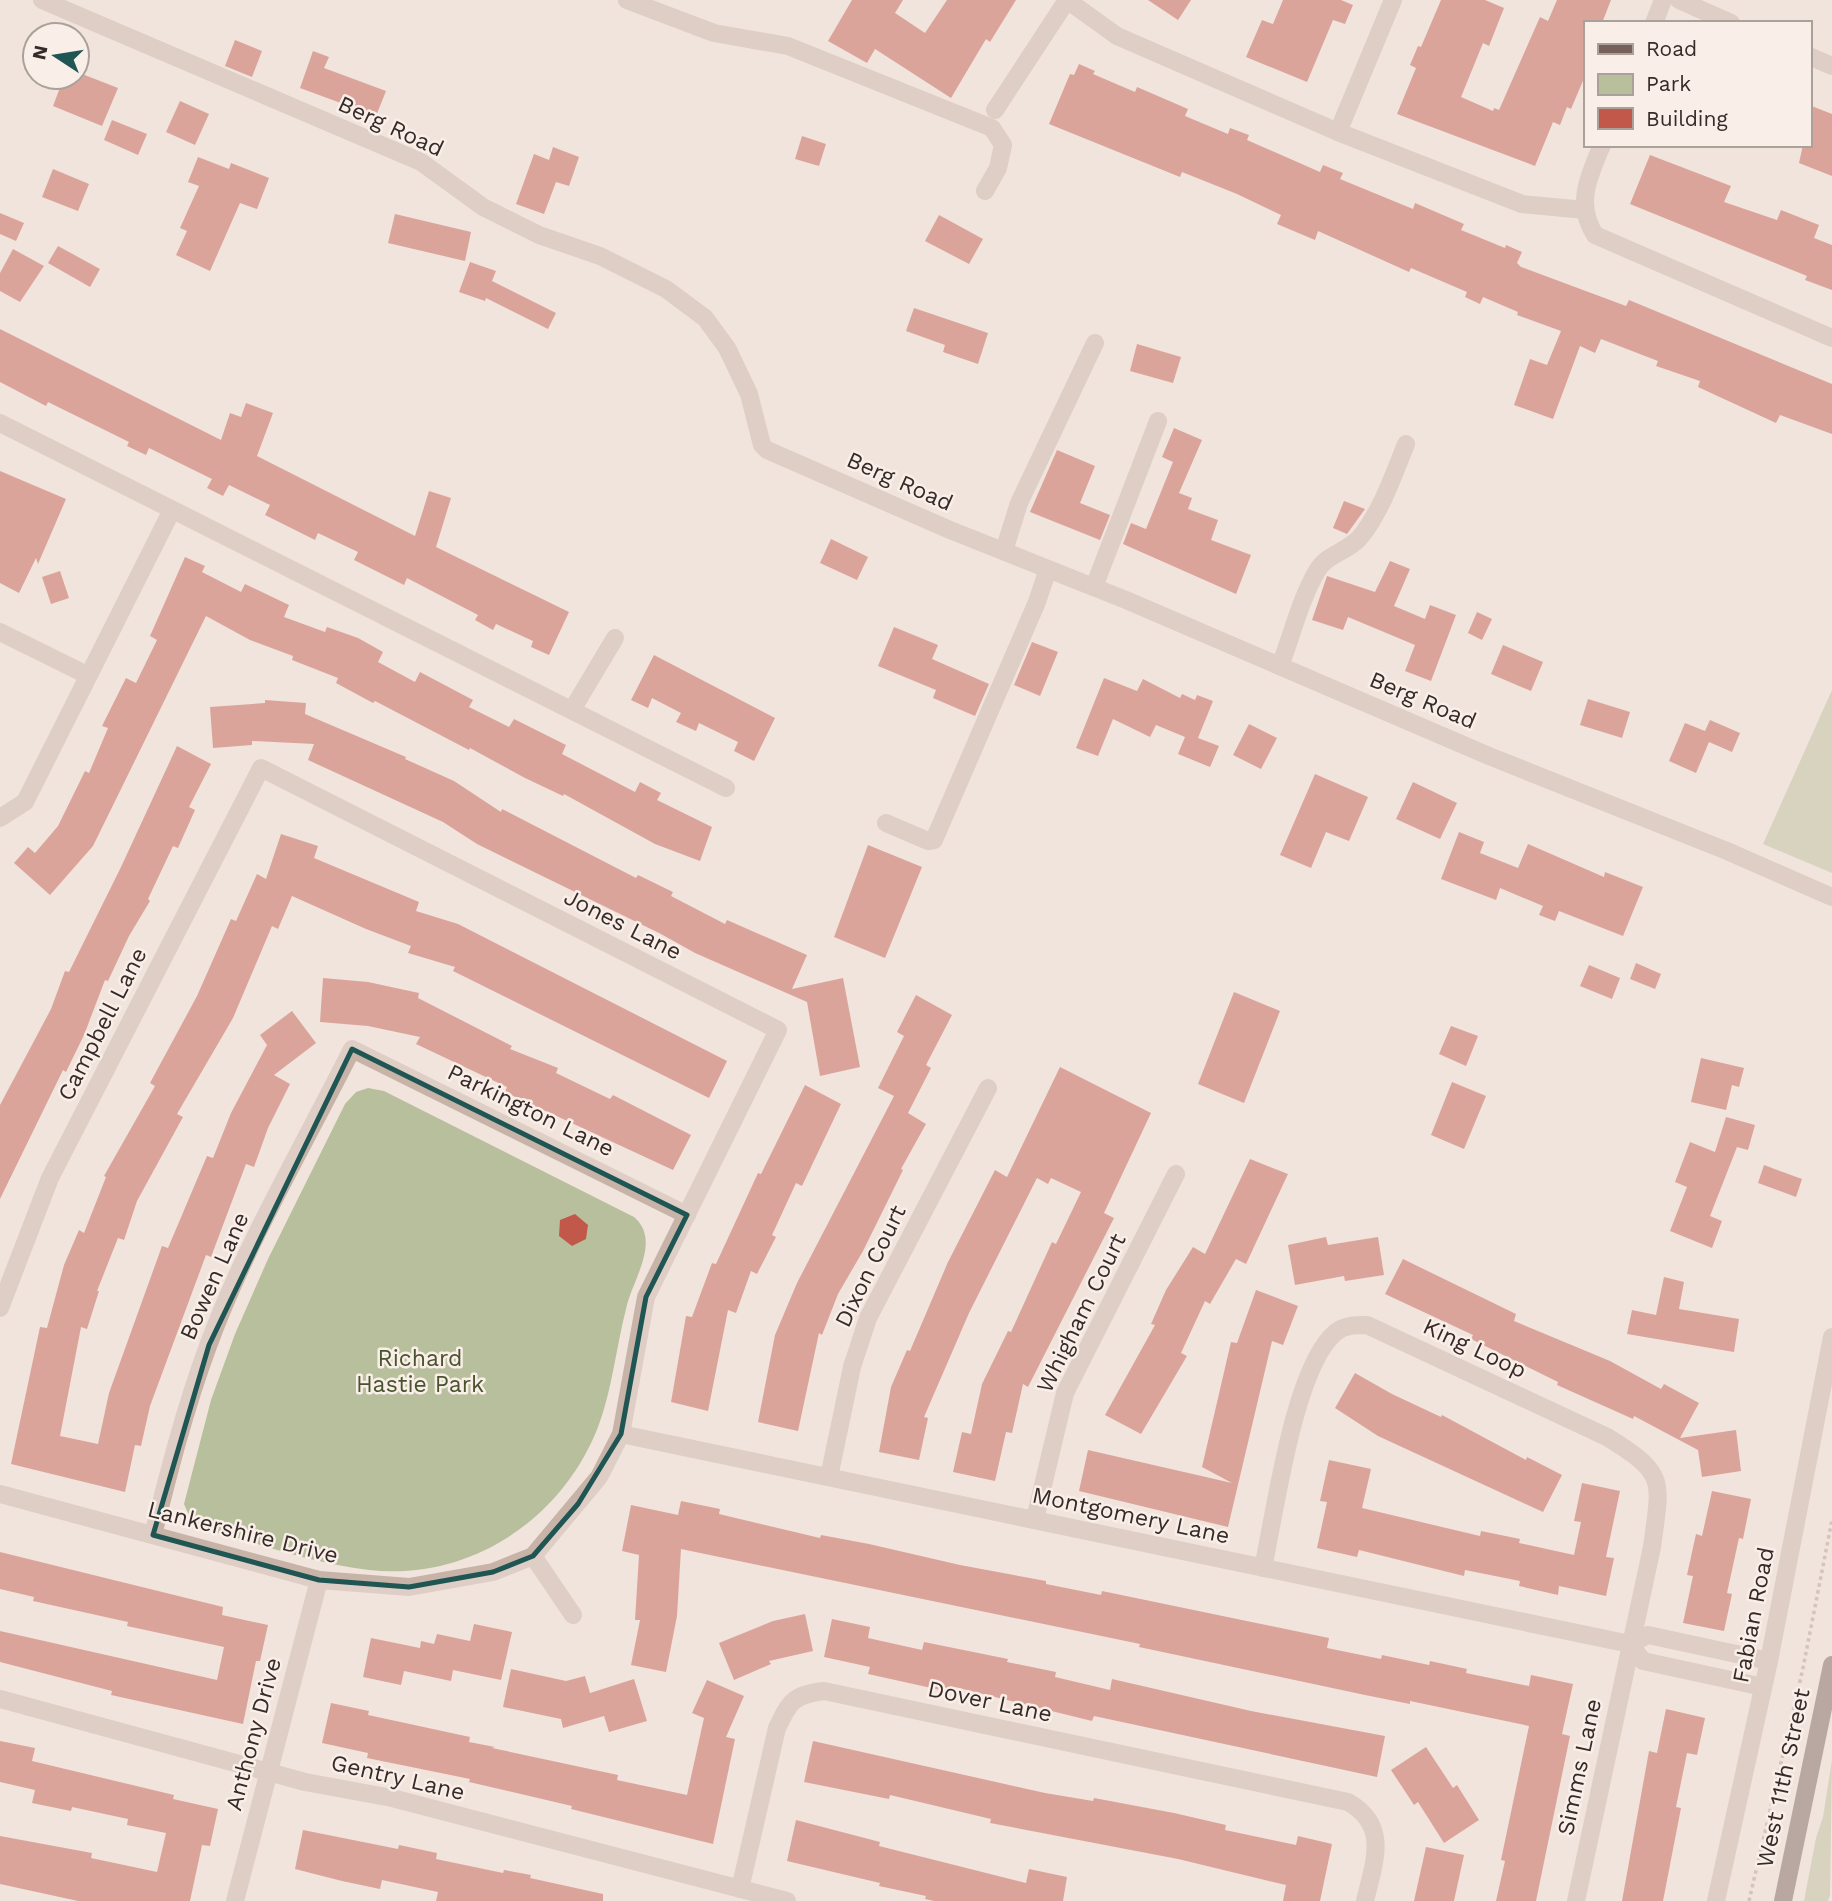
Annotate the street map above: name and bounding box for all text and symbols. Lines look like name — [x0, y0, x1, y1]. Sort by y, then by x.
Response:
north arrow — [21, 21, 91, 91]
legend — [1584, 21, 1811, 147]
text: Road — [1646, 36, 1697, 61]
text: N — [27, 43, 53, 62]
text: Park — [1646, 71, 1691, 96]
street label: Berg Road — [334, 90, 448, 163]
text: Building — [1646, 106, 1728, 131]
street label: Berg Road — [843, 446, 957, 517]
street label: Berg Road — [1365, 666, 1480, 735]
street label: Jones Lane — [559, 883, 686, 966]
street label: Campbell Lane — [52, 943, 153, 1105]
street label: Parkington Lane — [443, 1058, 618, 1162]
street label: Dixon Court — [829, 1200, 912, 1332]
street label: Bowen Lane — [174, 1208, 255, 1344]
street label: Whigham Court — [1031, 1229, 1132, 1397]
street label: King Loop — [1419, 1313, 1531, 1384]
park label: Richard Hastie Park — [356, 1345, 484, 1398]
street label: Montgomery Lane — [1030, 1481, 1232, 1550]
street label: Lankershire Drive — [145, 1496, 341, 1569]
street label: Fabian Road — [1727, 1545, 1780, 1685]
street label: Anthony Drive — [220, 1655, 287, 1814]
street label: Dover Lane — [925, 1675, 1055, 1728]
street label: West 11th Street — [1751, 1686, 1816, 1870]
street label: Simms Lane — [1552, 1696, 1607, 1838]
street label: Gentry Lane — [328, 1749, 467, 1806]

